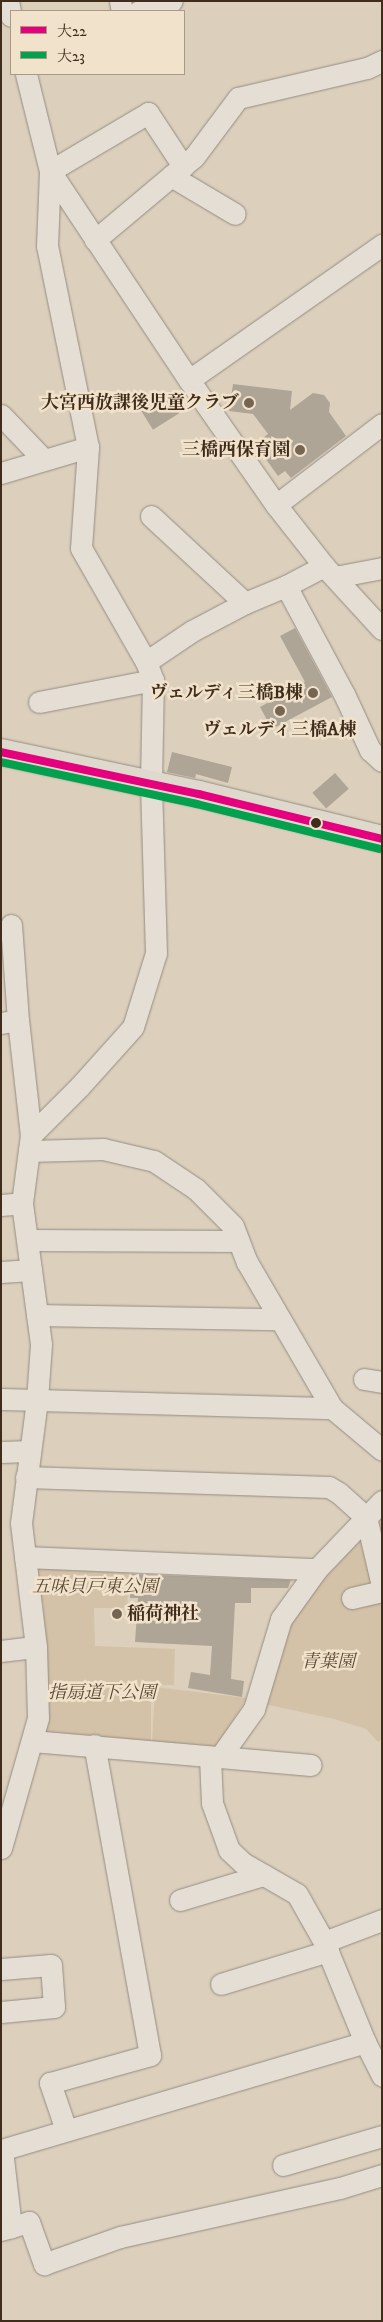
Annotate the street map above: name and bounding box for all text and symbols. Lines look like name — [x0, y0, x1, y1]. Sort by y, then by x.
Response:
legend — [10, 10, 185, 75]
text: 大22 — [57, 22, 87, 41]
text: 大23 — [57, 47, 85, 66]
place label: 大宮西放課後児童クラブ — [41, 392, 239, 414]
marker: 大宮西放課後児童クラブ — [243, 397, 255, 409]
place label: 三橋西保育園 — [182, 439, 290, 461]
marker: 三橋西保育園 — [294, 444, 306, 456]
place label: ヴェルディ三橋B棟 — [148, 682, 303, 704]
marker: ヴェルディ三橋B棟 — [307, 687, 319, 699]
marker: ヴェルディ三橋A棟 — [274, 705, 286, 717]
place label: ヴェルディ三橋A棟 — [202, 719, 358, 741]
unlabelled marker — [311, 818, 321, 828]
park label: 五味貝戸東公園 — [32, 1576, 158, 1598]
place label: 稲荷神社 — [127, 1603, 199, 1625]
marker: 稲荷神社 — [111, 1608, 123, 1620]
park label: 青葉園 — [301, 1651, 355, 1673]
park label: 指扇道下公園 — [48, 1682, 156, 1704]

